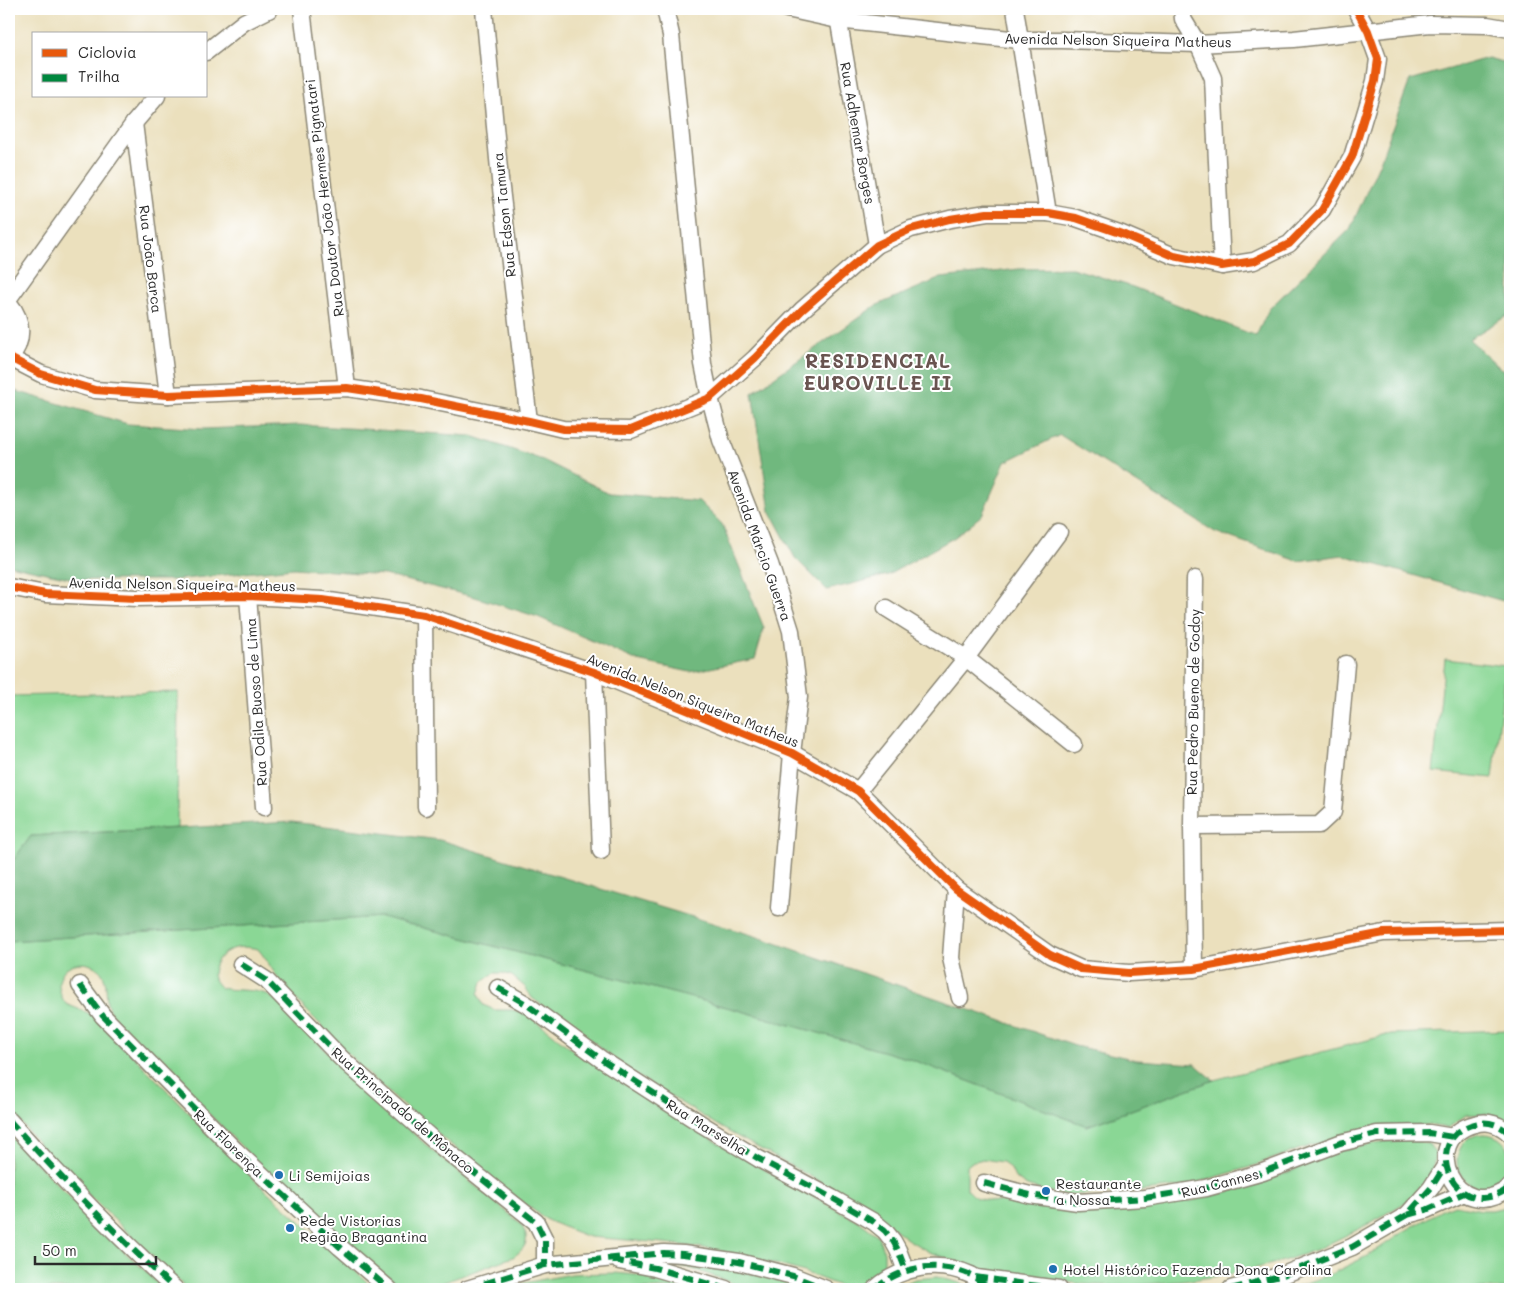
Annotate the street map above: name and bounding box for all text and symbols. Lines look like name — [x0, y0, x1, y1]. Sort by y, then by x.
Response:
street label: Avenida Nelson Siqueira Matheus — [1004, 29, 1232, 51]
legend — [32, 32, 208, 98]
text: Ciclovia — [78, 42, 137, 62]
street label: Rua Adhemar Borges — [836, 60, 880, 206]
text: Trilha — [78, 66, 120, 86]
street label: Rua Doutor João Hermes Pignatari — [300, 78, 348, 318]
street label: Rua Edson Tamura — [488, 152, 520, 278]
street label: Rua João Barca — [135, 204, 167, 314]
district label: RESIDENCIAL EUROVILLE II — [804, 348, 952, 395]
street label: Avenida Márcio Guerra — [724, 466, 796, 624]
street label: Avenida Nelson Siqueira Matheus — [68, 573, 296, 595]
street label: Rua Pedro Bueno de Godoy — [1182, 609, 1204, 795]
street label: Rua Odila Buoso de Lima — [241, 617, 271, 787]
street label: Avenida Nelson Siqueira Matheus — [584, 649, 802, 751]
street label: Rua Principado de Mônaco — [328, 1043, 478, 1177]
street label: Rua Marselha — [663, 1094, 751, 1160]
street label: Rua Florença — [190, 1105, 268, 1181]
street label: Rua Cannes — [1179, 1164, 1261, 1202]
place label: Li Semijoias — [289, 1166, 370, 1185]
marker: Li Semijoias — [273, 1169, 285, 1181]
place label: Restaurante a Nossa — [1056, 1174, 1141, 1209]
marker: Restaurante a Nossa — [1040, 1185, 1052, 1197]
place label: Rede Vistorias Região Bragantina — [300, 1211, 428, 1246]
marker: Rede Vistorias Região Bragantina — [284, 1222, 296, 1234]
scale bar — [35, 1233, 156, 1265]
text: 50 m — [42, 1240, 77, 1260]
place label: Hotel Histórico Fazenda Dona Carolina — [1063, 1260, 1332, 1279]
marker: Hotel Histórico Fazenda Dona Carolina — [1047, 1263, 1059, 1275]

